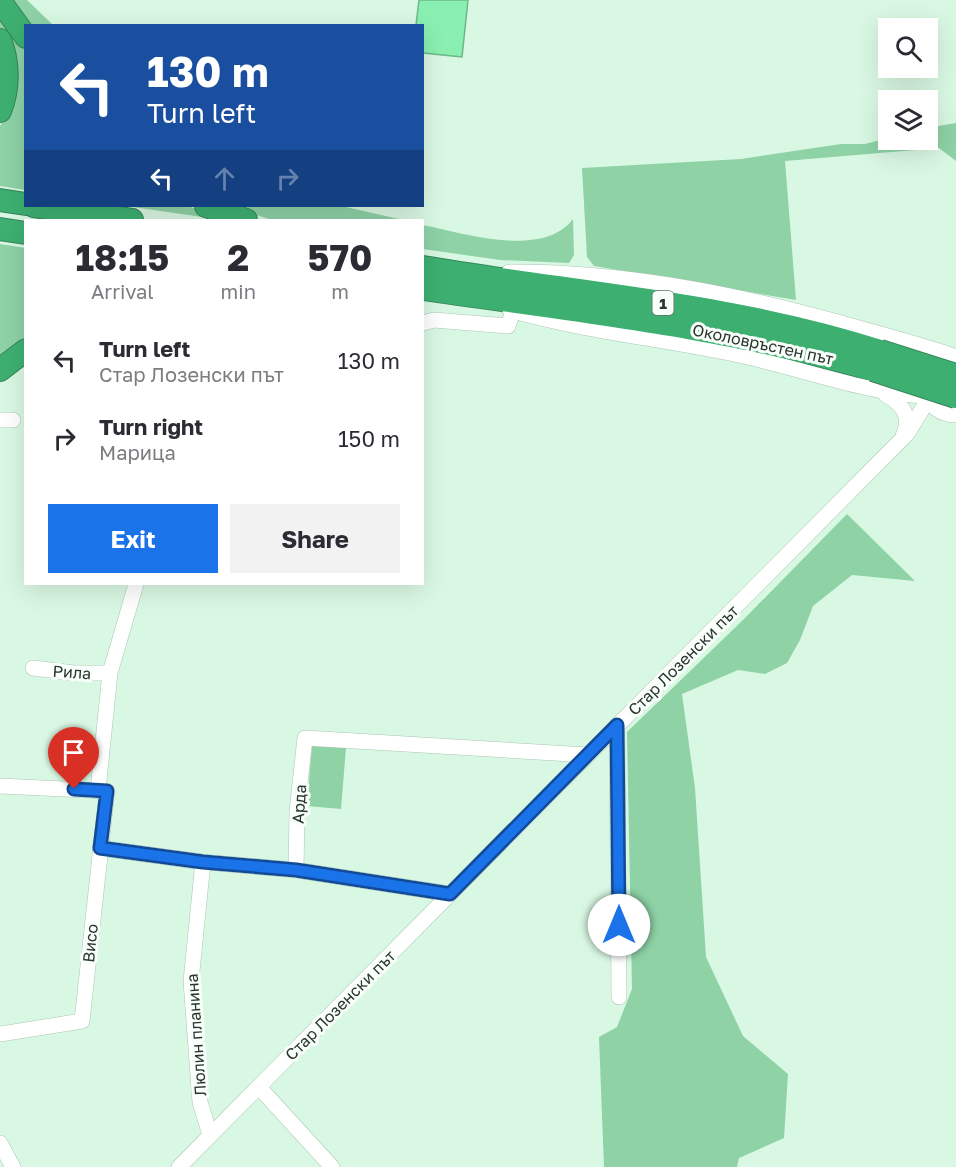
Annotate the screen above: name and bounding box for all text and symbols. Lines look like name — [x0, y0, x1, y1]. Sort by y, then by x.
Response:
map controls — [878, 18, 938, 150]
button: search — [878, 18, 938, 78]
text: 130 m — [147, 46, 269, 96]
icon: left — [48, 48, 126, 126]
button: layers — [878, 90, 938, 150]
text: Turn left — [147, 97, 256, 129]
icon: left — [145, 162, 178, 195]
icon: ahead — [208, 162, 241, 195]
icon: right — [271, 162, 304, 195]
text: 18:15 — [76, 236, 169, 279]
text: 2 — [227, 236, 249, 279]
text: 570 — [307, 236, 372, 279]
text: Arrival — [91, 279, 154, 303]
text: min — [221, 279, 256, 303]
text: m — [331, 279, 349, 303]
road number: 1 — [652, 291, 674, 315]
street label: Околовръстен път — [691, 319, 835, 369]
text: Turn left — [99, 335, 190, 362]
icon: left — [48, 344, 81, 377]
text: 130 m — [338, 347, 400, 374]
text: Стар Лозенски път — [99, 362, 284, 386]
text: Turn right — [99, 413, 203, 440]
icon: right — [48, 422, 81, 455]
text: 150 m — [338, 425, 400, 452]
text: Марица — [99, 440, 176, 464]
button: Exit — [48, 504, 218, 573]
button: Share — [230, 504, 400, 573]
street label: Стар Лозенски път — [624, 601, 742, 719]
street label: Рила — [52, 661, 92, 683]
pin — [48, 727, 99, 789]
icon: arrive — [57, 736, 90, 769]
street label: Арда — [288, 784, 310, 824]
position arrow — [587, 893, 651, 957]
street label: Висо — [78, 923, 102, 963]
street label: Стар Лозенски път — [281, 946, 399, 1064]
street label: Люлин планина — [182, 973, 210, 1097]

